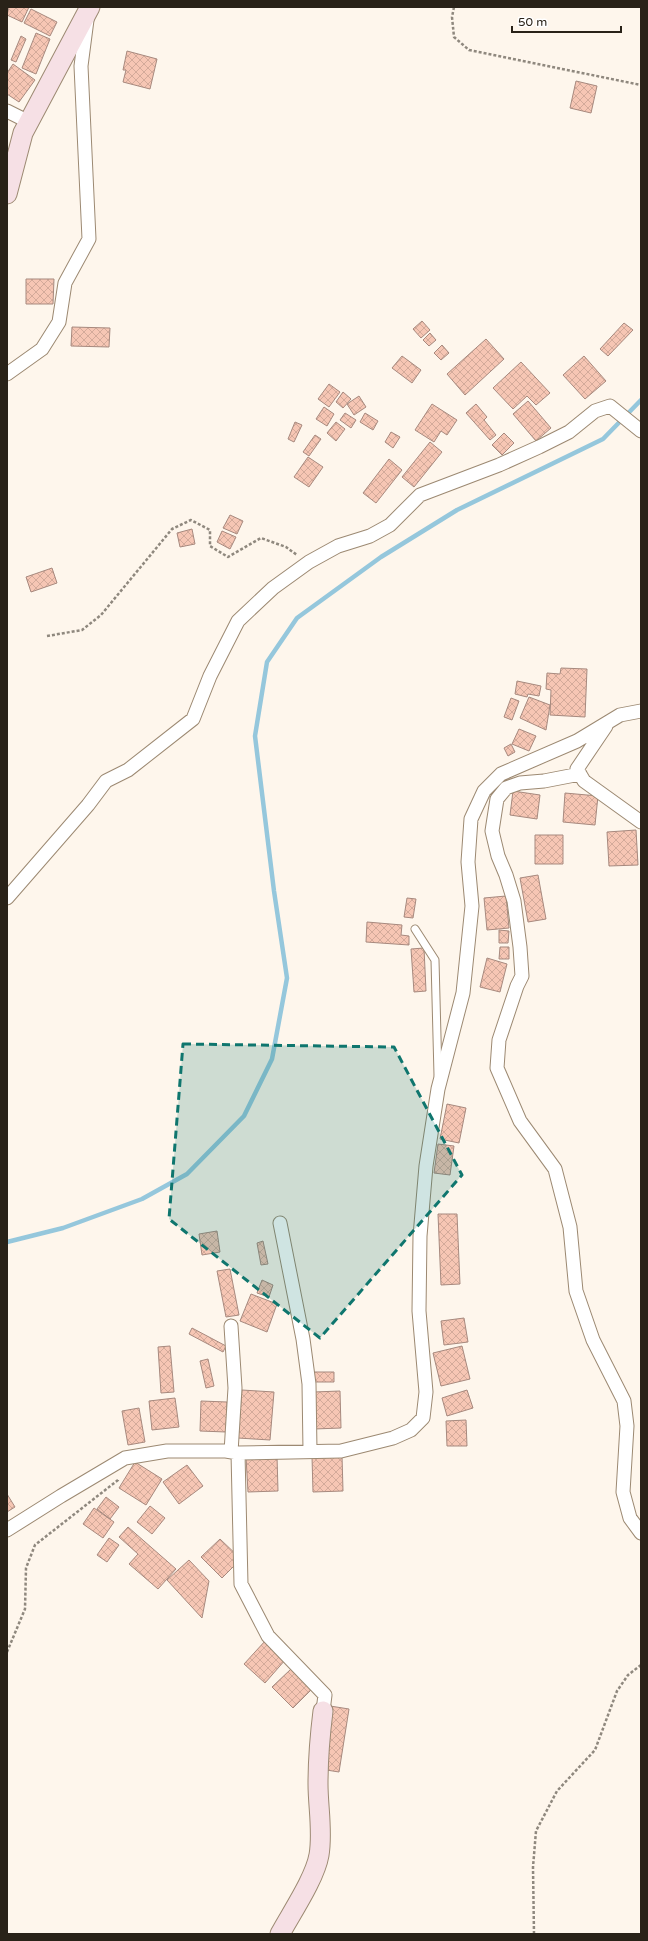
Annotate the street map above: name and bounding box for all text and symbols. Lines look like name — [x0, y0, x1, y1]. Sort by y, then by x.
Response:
scale bar — [512, 8, 621, 34]
text: 50 m — [518, 15, 547, 29]

